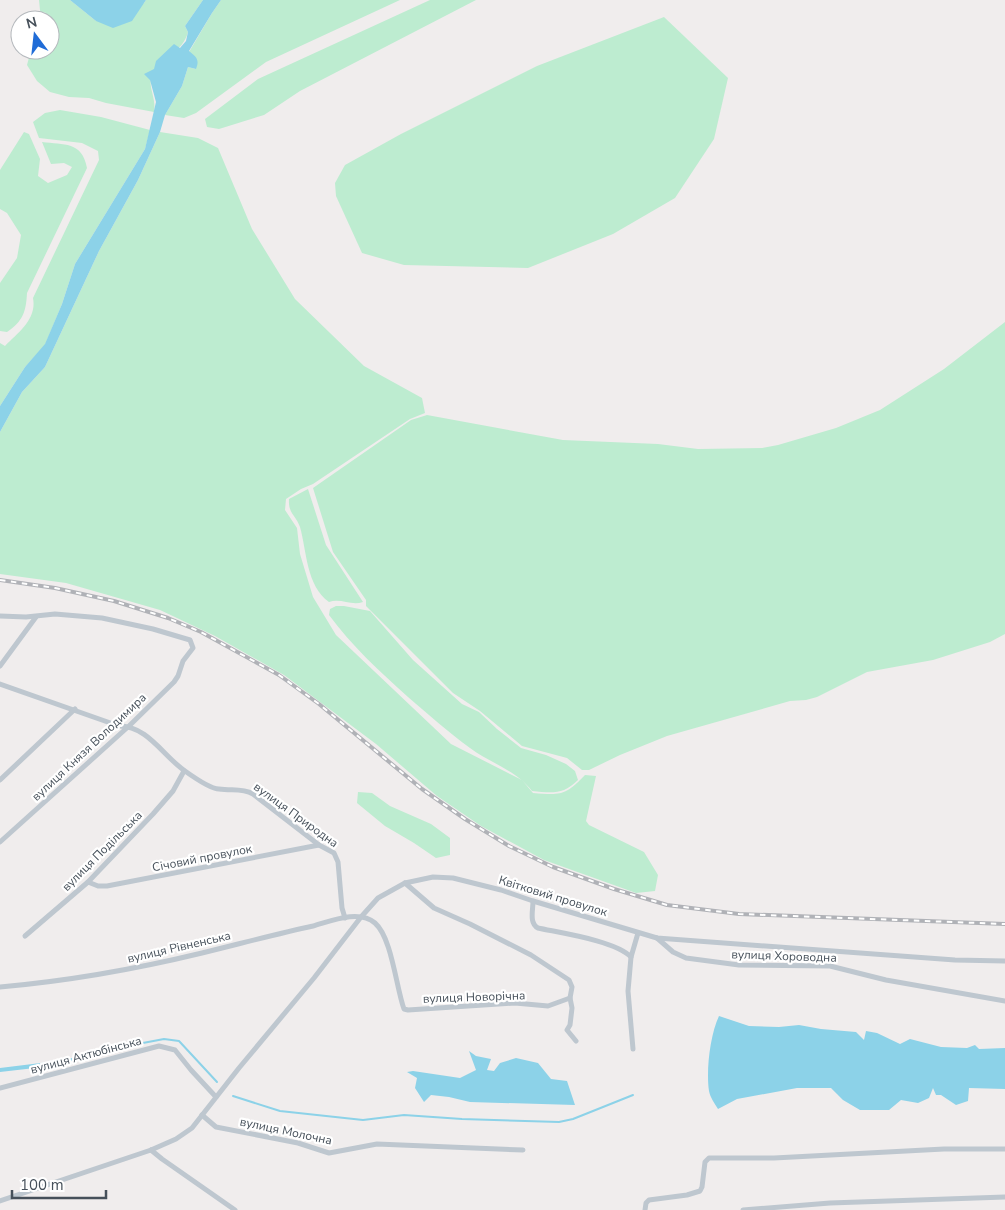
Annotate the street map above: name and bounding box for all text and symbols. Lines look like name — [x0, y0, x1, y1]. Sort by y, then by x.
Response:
north arrow — [10, 10, 60, 60]
text: N — [24, 12, 39, 33]
street label: вулиця Князя Володимира — [28, 690, 150, 804]
street label: вулиця Природна — [251, 779, 341, 851]
street label: вулиця Подільська — [58, 807, 146, 895]
street label: Січовий провулок — [151, 840, 254, 876]
street label: Квітковий провулок — [497, 872, 610, 920]
street label: вулиця Рівненська — [126, 927, 232, 967]
street label: вулиця Хороводна — [731, 946, 837, 966]
street label: вулиця Новорічна — [422, 987, 526, 1007]
street label: вулиця Актюбінська — [29, 1032, 143, 1078]
street label: вулиця Молочна — [238, 1113, 334, 1149]
scale bar — [12, 1168, 106, 1200]
text: 100 m — [20, 1175, 64, 1195]

